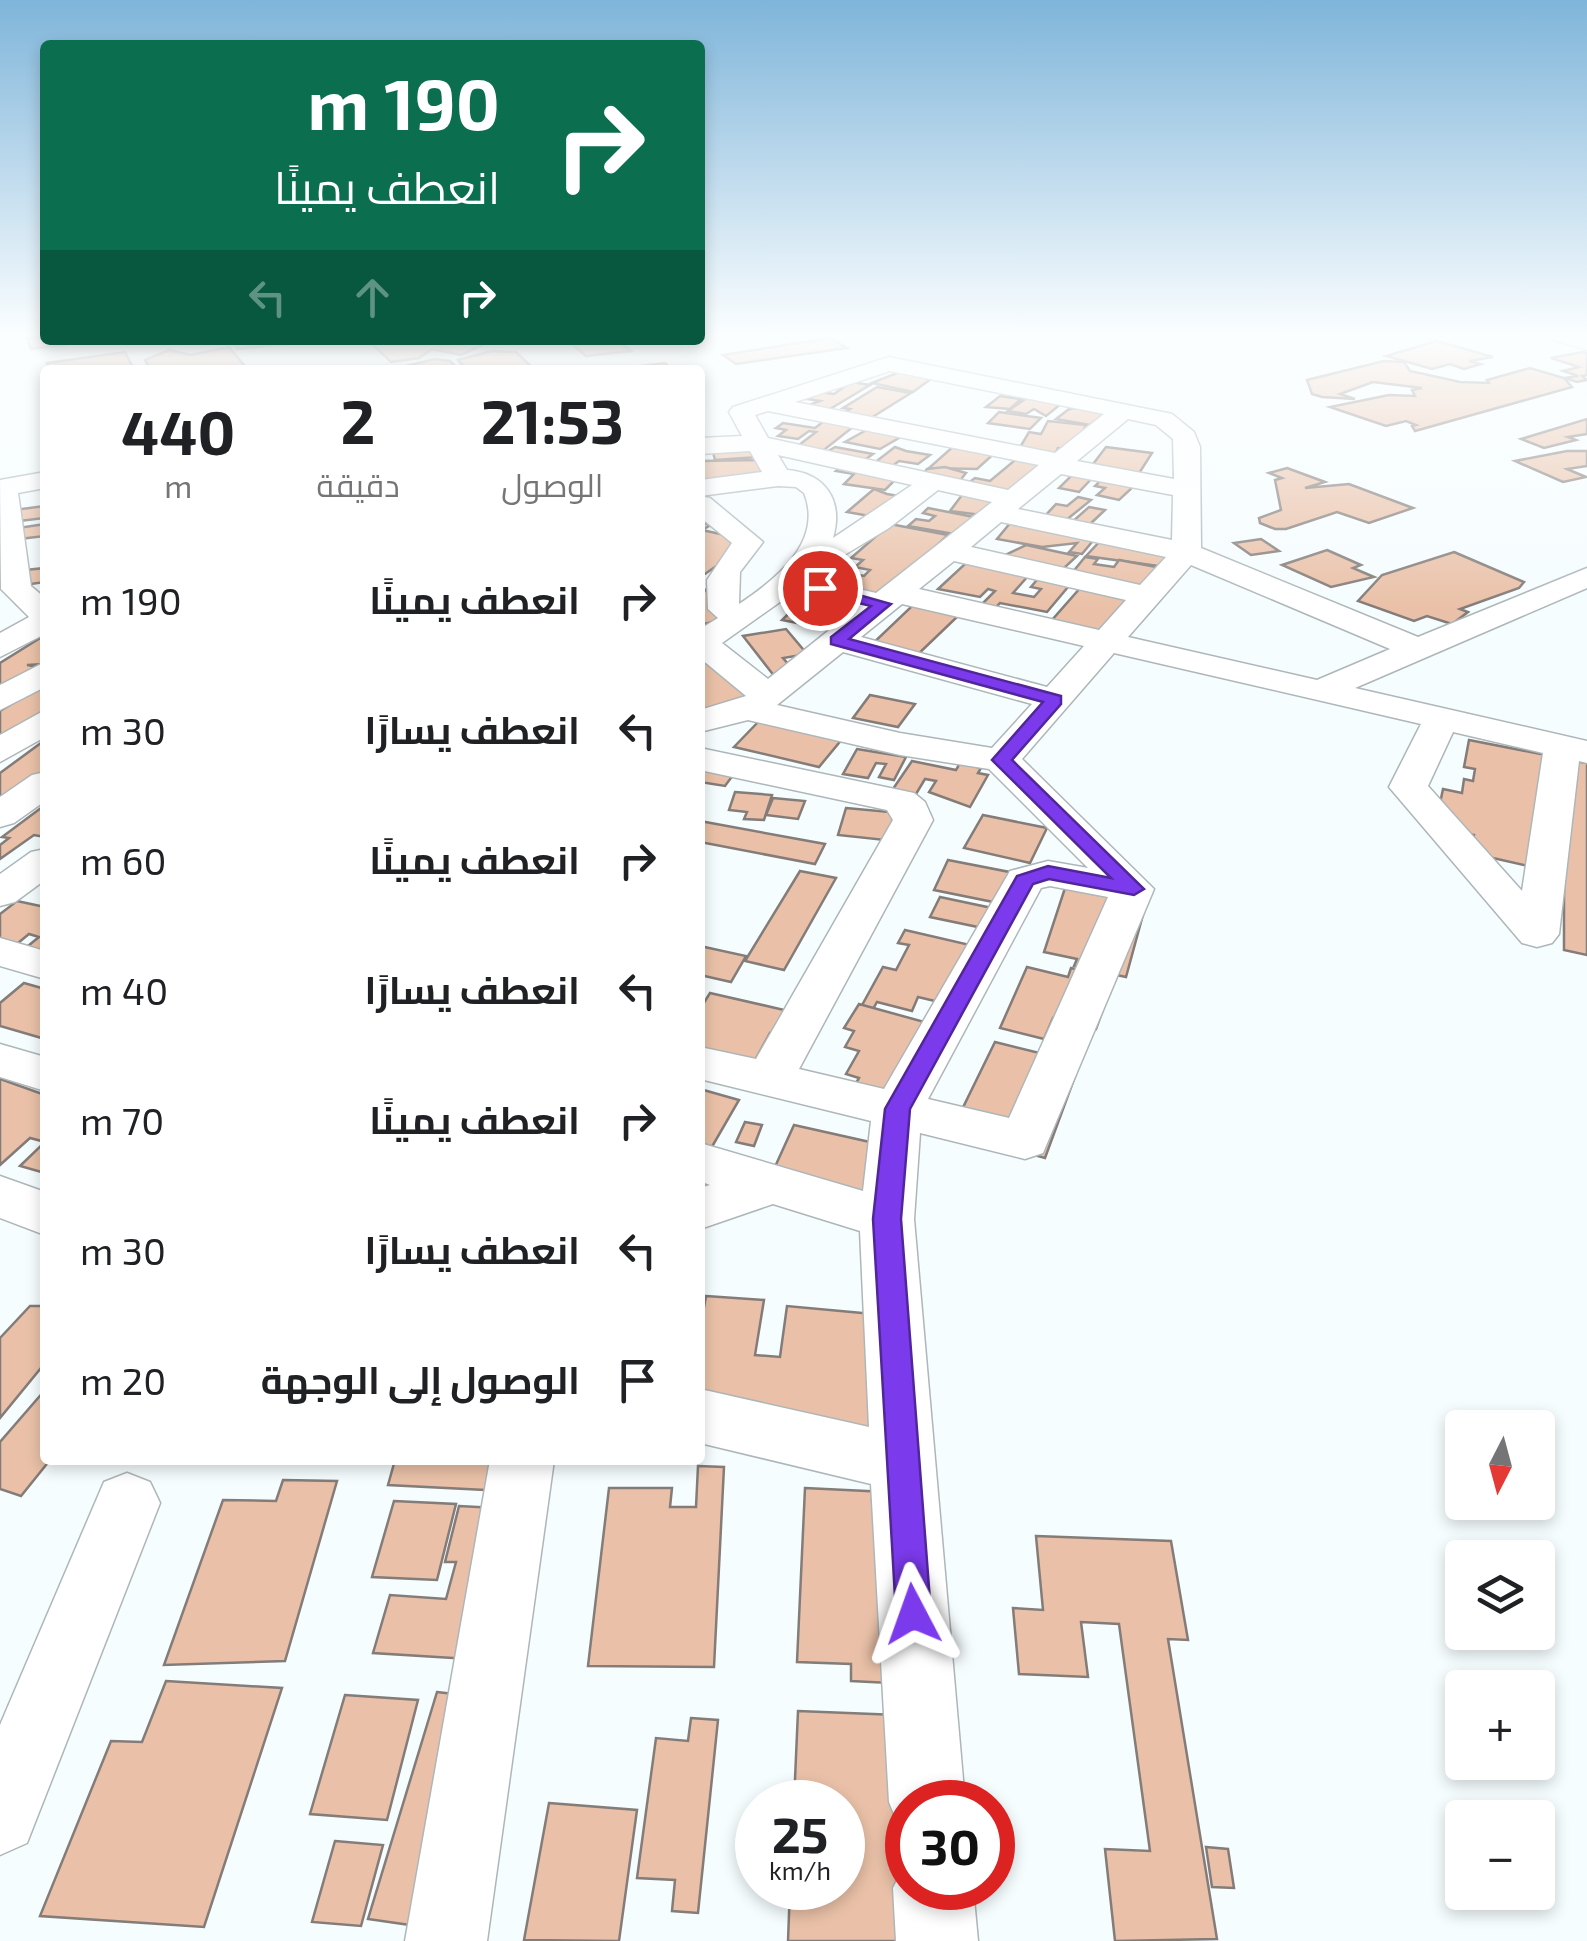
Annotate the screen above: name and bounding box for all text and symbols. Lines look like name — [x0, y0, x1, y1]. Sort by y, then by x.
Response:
text: 190 m — [307, 60, 500, 144]
icon: right — [535, 80, 665, 210]
text: انعطف يمينًا — [274, 159, 500, 213]
icon: left — [240, 270, 295, 325]
icon: ahead — [345, 270, 400, 325]
icon: right — [450, 270, 505, 325]
text: 2 — [341, 384, 375, 456]
text: 21:53 — [481, 384, 624, 456]
text: 440 — [121, 395, 235, 467]
text: دقيقة — [316, 465, 400, 503]
text: الوصول — [501, 465, 603, 503]
text: m — [164, 466, 192, 504]
pin — [778, 546, 863, 631]
icon: arrive — [793, 561, 848, 616]
icon: right — [610, 573, 665, 628]
text: انعطف يمينًا — [369, 576, 580, 622]
text: 190 m — [80, 577, 182, 623]
icon: left — [610, 703, 665, 758]
text: انعطف يسارًا — [365, 706, 580, 752]
text: 30 m — [80, 707, 166, 753]
icon: right — [610, 833, 665, 888]
text: انعطف يمينًا — [369, 836, 580, 882]
text: 60 m — [80, 837, 166, 883]
icon: left — [610, 963, 665, 1018]
text: انعطف يسارًا — [365, 966, 580, 1012]
text: 40 m — [80, 967, 168, 1013]
icon: right — [610, 1093, 665, 1148]
text: انعطف يمينًا — [369, 1096, 580, 1142]
text: 70 m — [80, 1097, 164, 1143]
icon: left — [610, 1223, 665, 1278]
text: انعطف يسارًا — [365, 1226, 580, 1272]
text: 30 m — [80, 1227, 166, 1273]
icon: arrive — [610, 1353, 665, 1408]
text: الوصول إلى الوجهة — [261, 1356, 580, 1402]
text: 20 m — [80, 1357, 166, 1403]
north arrow — [1445, 1410, 1555, 1520]
map controls — [1445, 1410, 1555, 1910]
button: layers — [1445, 1540, 1555, 1650]
position arrow — [861, 1562, 965, 1666]
button: + — [1445, 1670, 1555, 1780]
speed limit sign: 30 — [885, 1780, 1015, 1910]
button: − — [1445, 1800, 1555, 1910]
text: 25 — [772, 1803, 828, 1863]
text: km/h — [769, 1855, 831, 1885]

